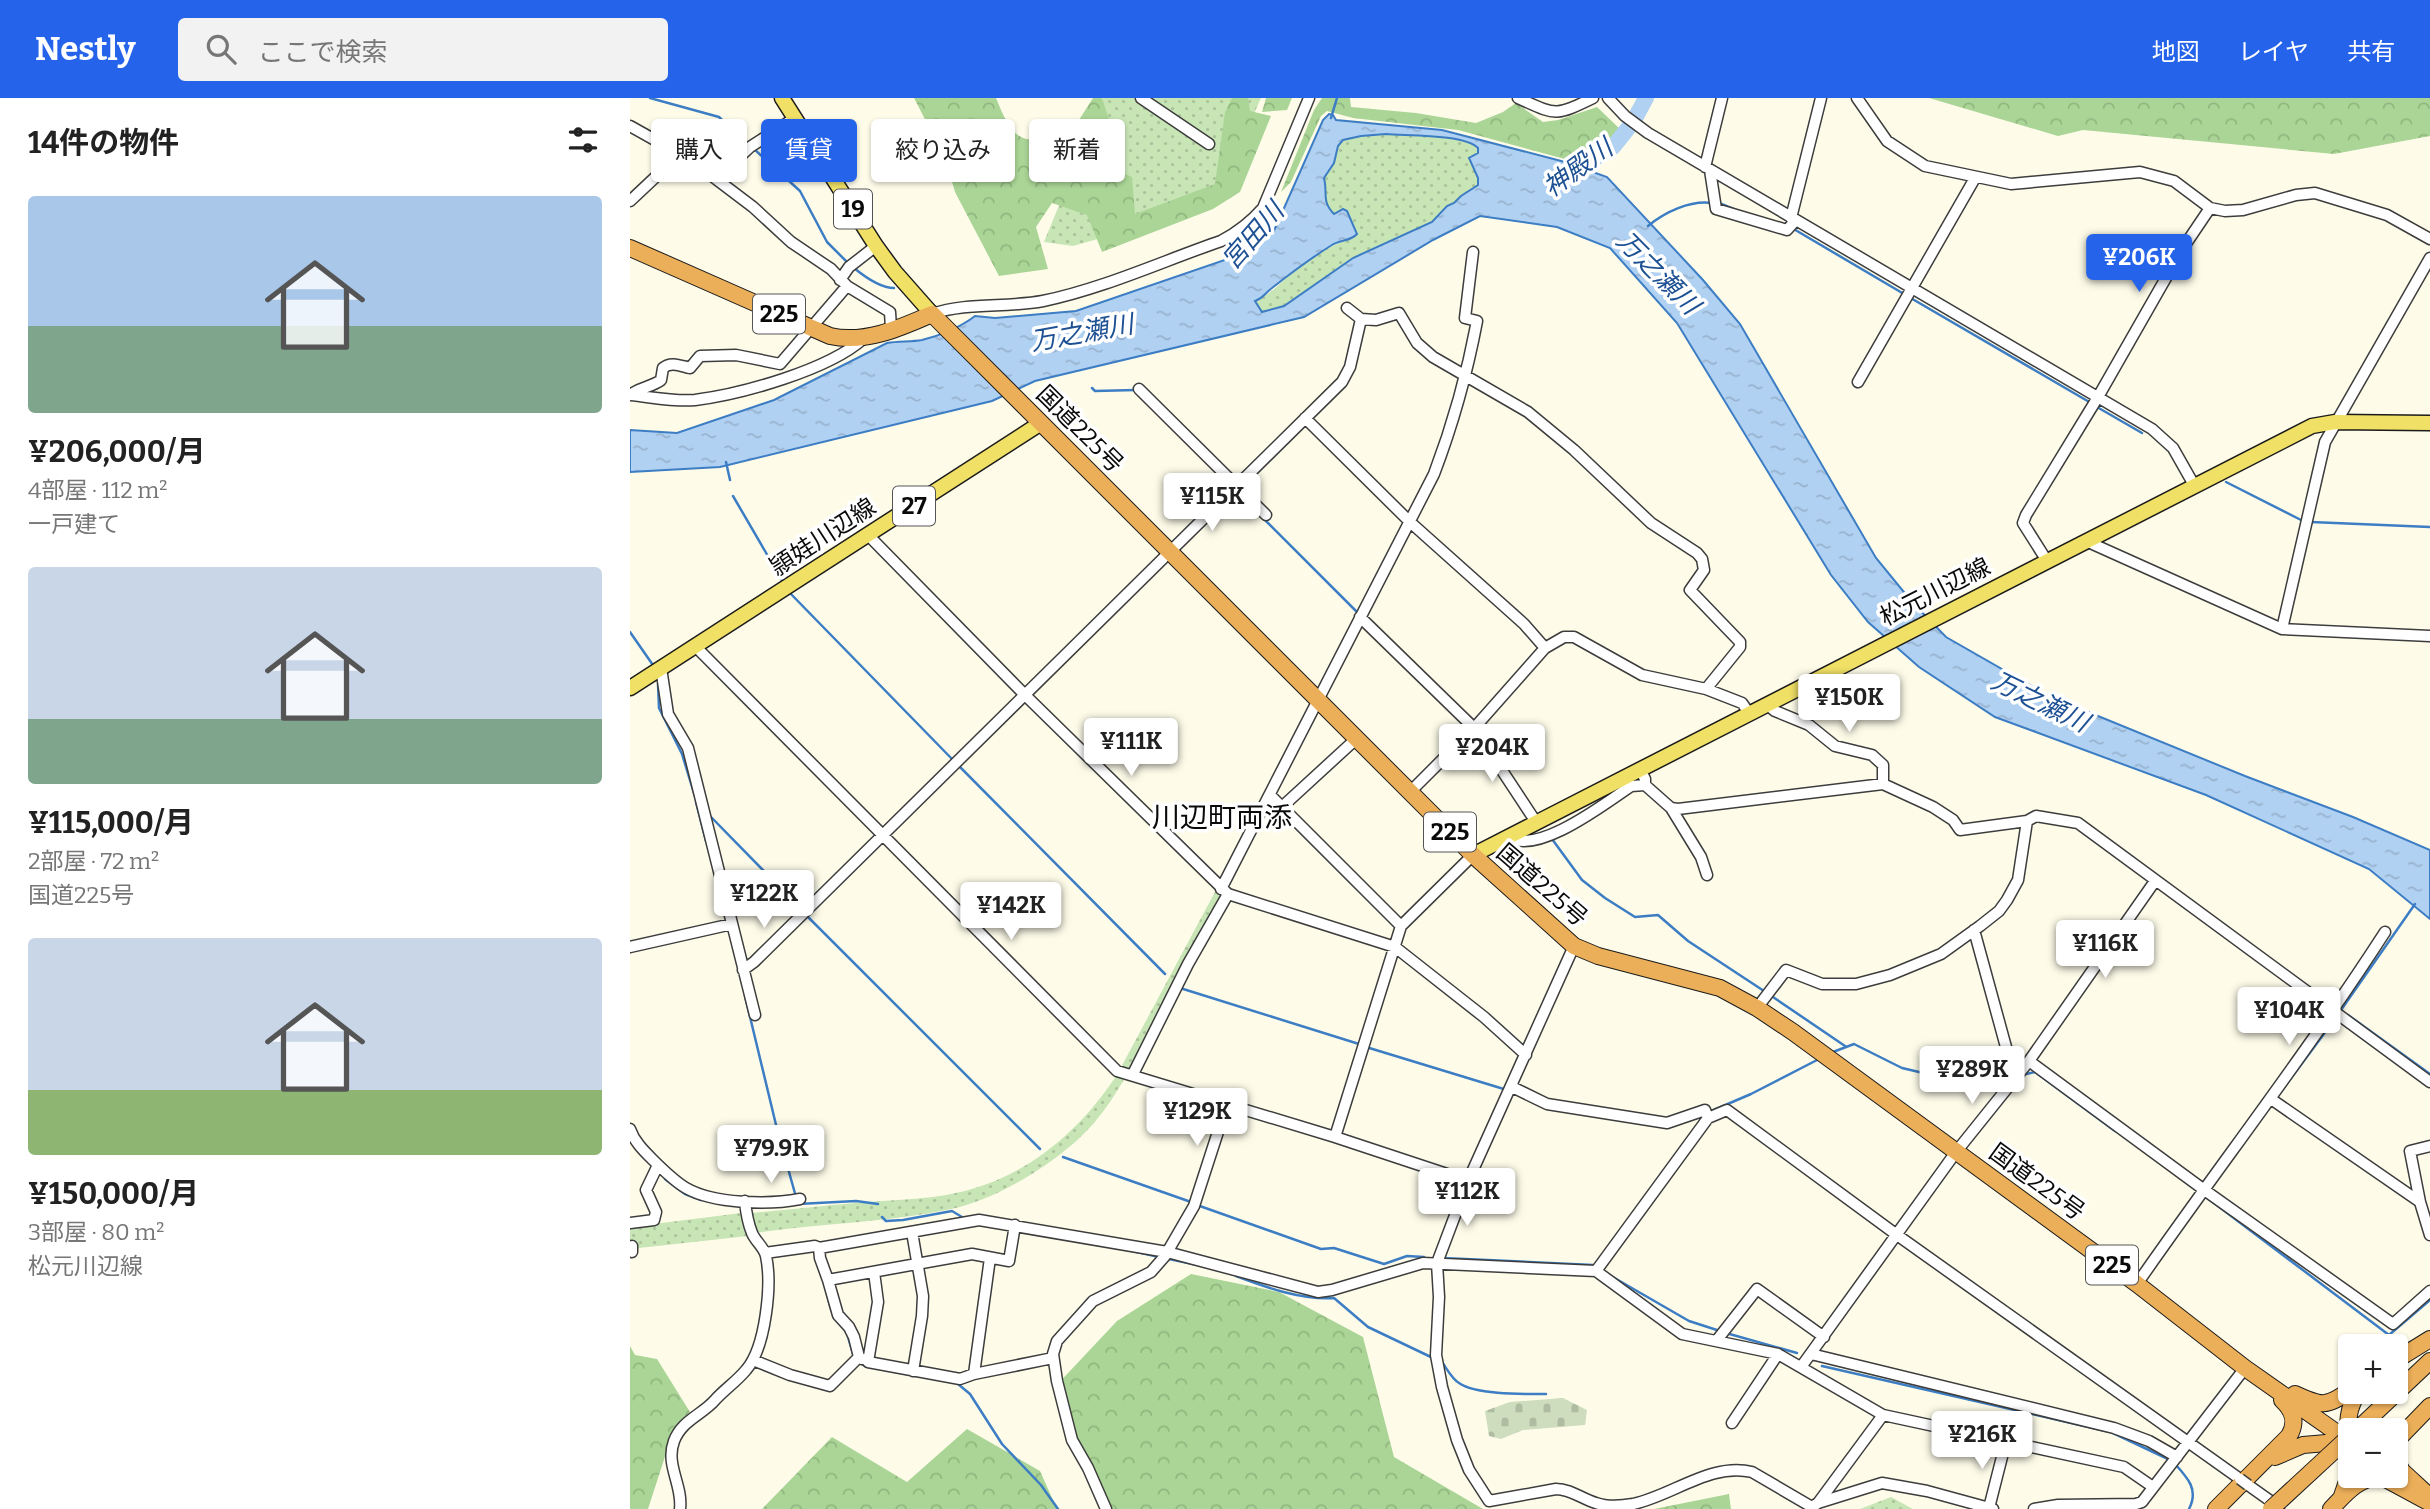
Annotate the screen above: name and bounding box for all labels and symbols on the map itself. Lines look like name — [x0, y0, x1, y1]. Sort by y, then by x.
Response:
water label: 神殿川 — [1537, 131, 1621, 203]
road number: 19 — [834, 190, 872, 228]
water label: 宮田川 — [1216, 194, 1292, 276]
water label: 万之瀬川 — [1610, 225, 1708, 323]
pin: ¥206K — [2090, 234, 2188, 294]
road number: 225 — [753, 294, 805, 334]
water label: 万之瀬川 — [1028, 308, 1139, 357]
street label: 国道225号 — [1031, 380, 1129, 478]
pin: ¥115K — [1163, 474, 1261, 533]
road number: 27 — [893, 486, 935, 526]
street label: 頴娃川辺線 — [765, 493, 881, 581]
street label: 松元川辺線 — [1875, 552, 1995, 632]
water label: 万之瀬川 — [1986, 665, 2096, 740]
pin: ¥150K — [1800, 674, 1898, 734]
pin: ¥111K — [1082, 718, 1180, 778]
pin: ¥204K — [1443, 724, 1541, 784]
district label: 川辺町両添 — [1152, 801, 1292, 834]
road number: 225 — [1424, 812, 1476, 852]
street label: 国道225号 — [1491, 838, 1593, 932]
pin: ¥122K — [715, 870, 813, 930]
pin: ¥142K — [962, 882, 1060, 942]
pin: ¥116K — [2056, 920, 2154, 980]
pin: ¥104K — [2240, 988, 2338, 1047]
pin: ¥289K — [1923, 1046, 2021, 1106]
pin: ¥129K — [1148, 1088, 1246, 1148]
pin: ¥79.9K — [714, 1126, 828, 1185]
street label: 国道225号 — [1984, 1138, 2090, 1226]
pin: ¥112K — [1418, 1168, 1516, 1228]
road number: 225 — [2086, 1246, 2138, 1284]
pin: ¥216K — [1933, 1412, 2031, 1471]

